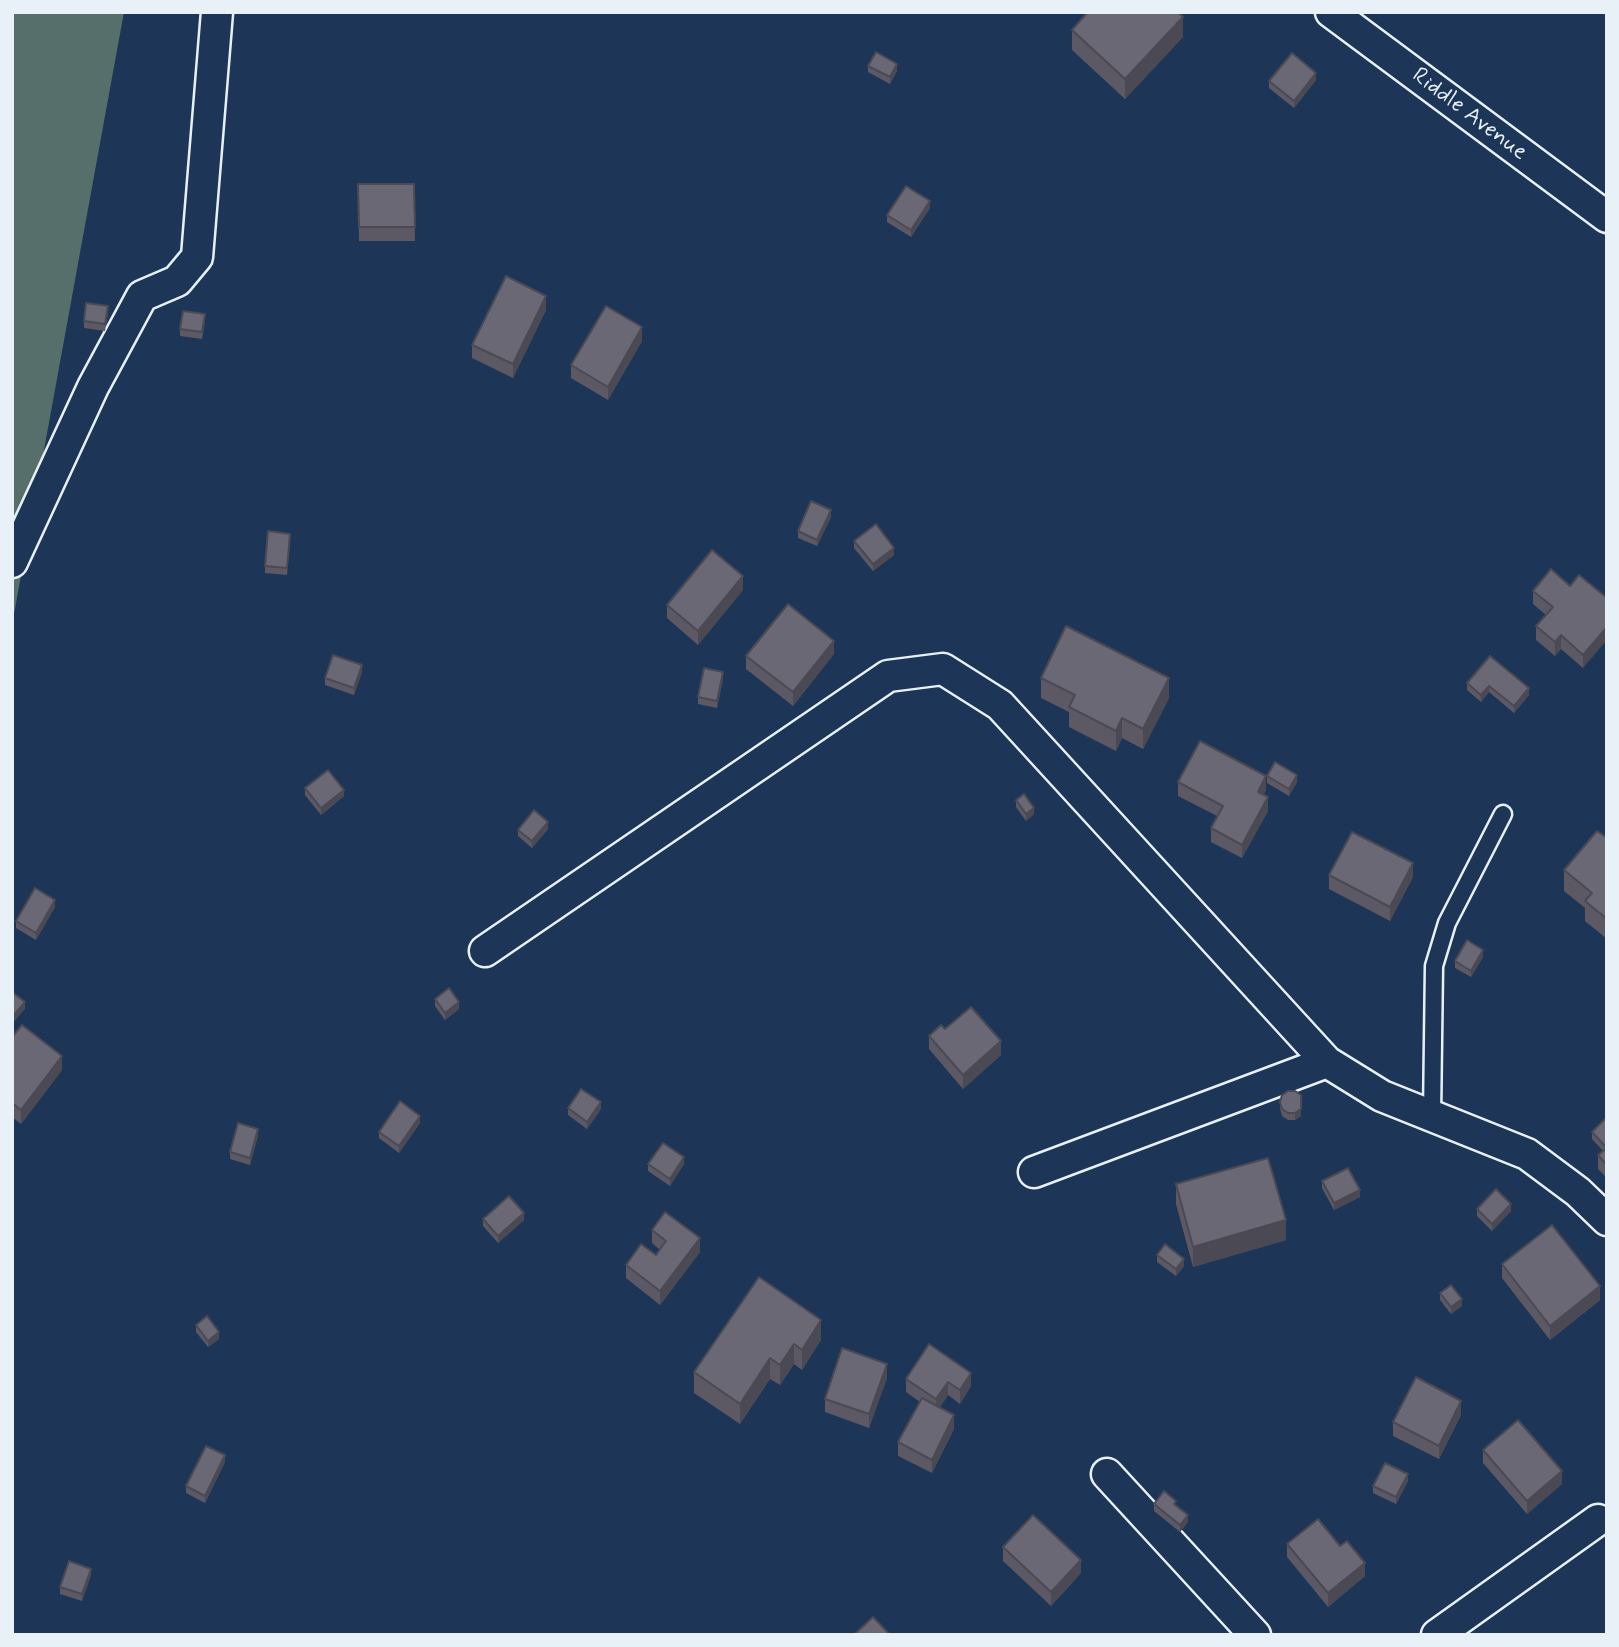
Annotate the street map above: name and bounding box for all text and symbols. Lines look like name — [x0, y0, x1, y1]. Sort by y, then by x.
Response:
street label: Riddle Avenue — [1406, 63, 1532, 167]

